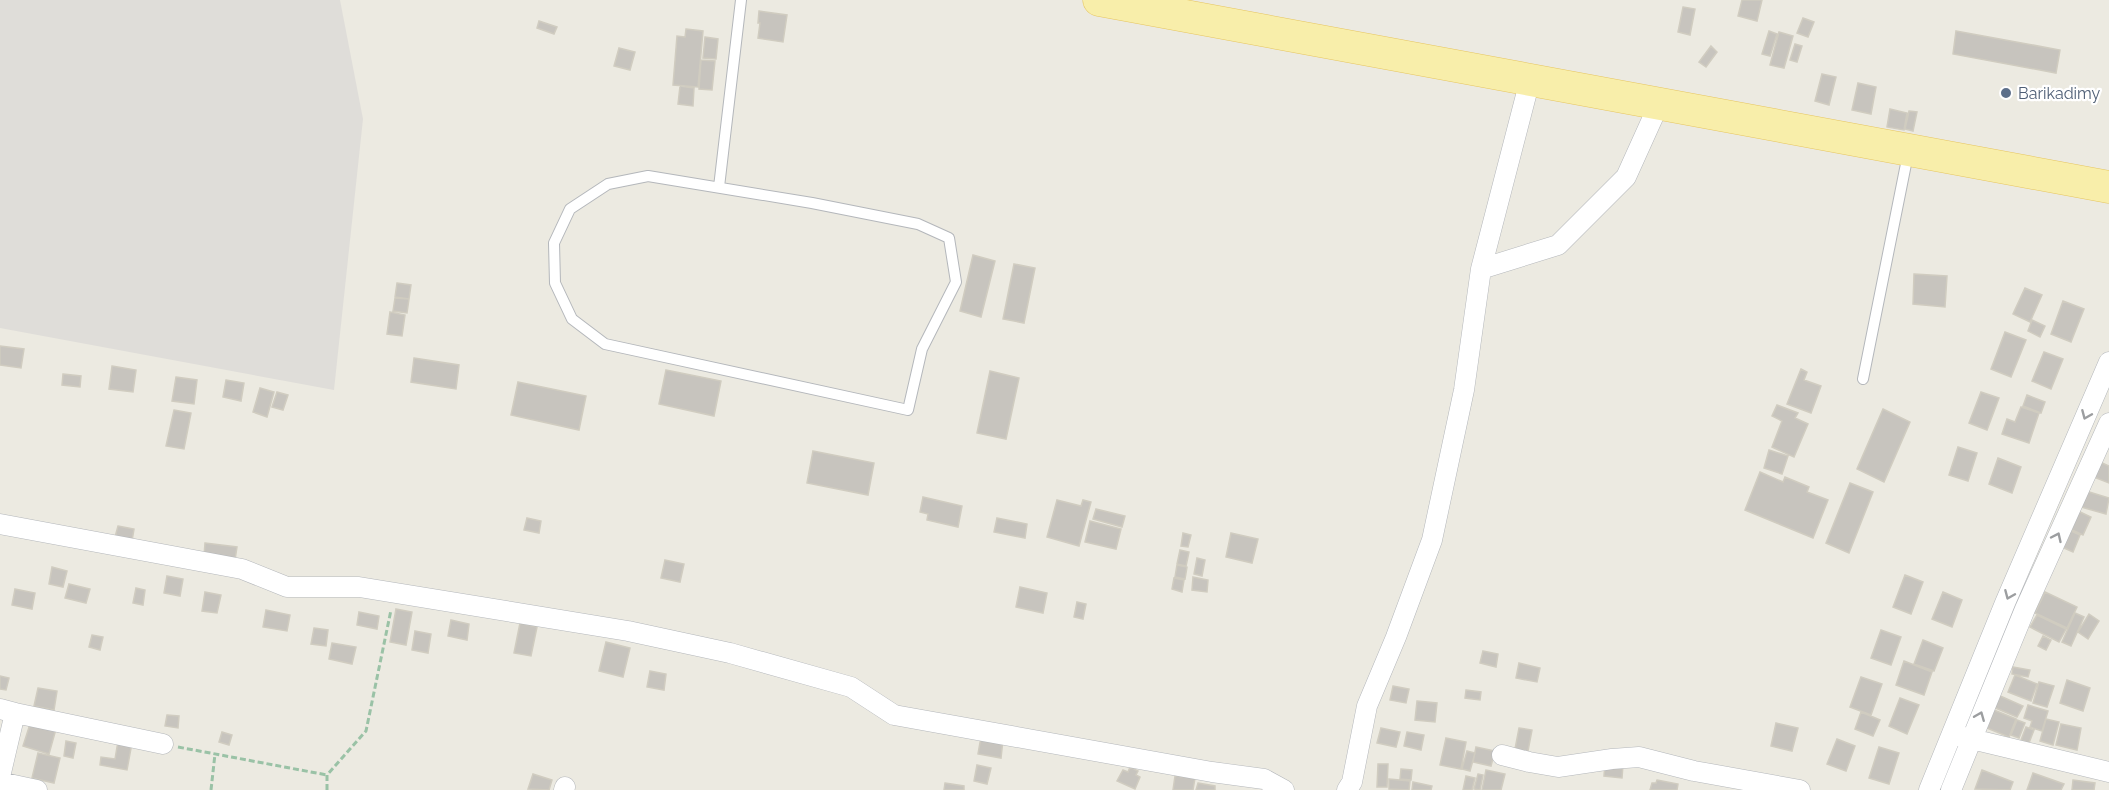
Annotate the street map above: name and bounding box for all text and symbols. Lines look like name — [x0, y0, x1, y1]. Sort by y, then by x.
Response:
place label: Barikadimy — [2018, 84, 2101, 103]
marker: Barikadimy — [1999, 86, 2013, 100]
one-way arrow — [2081, 409, 2093, 420]
one-way arrow — [2050, 533, 2062, 544]
one-way arrow — [2004, 588, 2016, 599]
one-way arrow — [1973, 712, 1985, 723]

